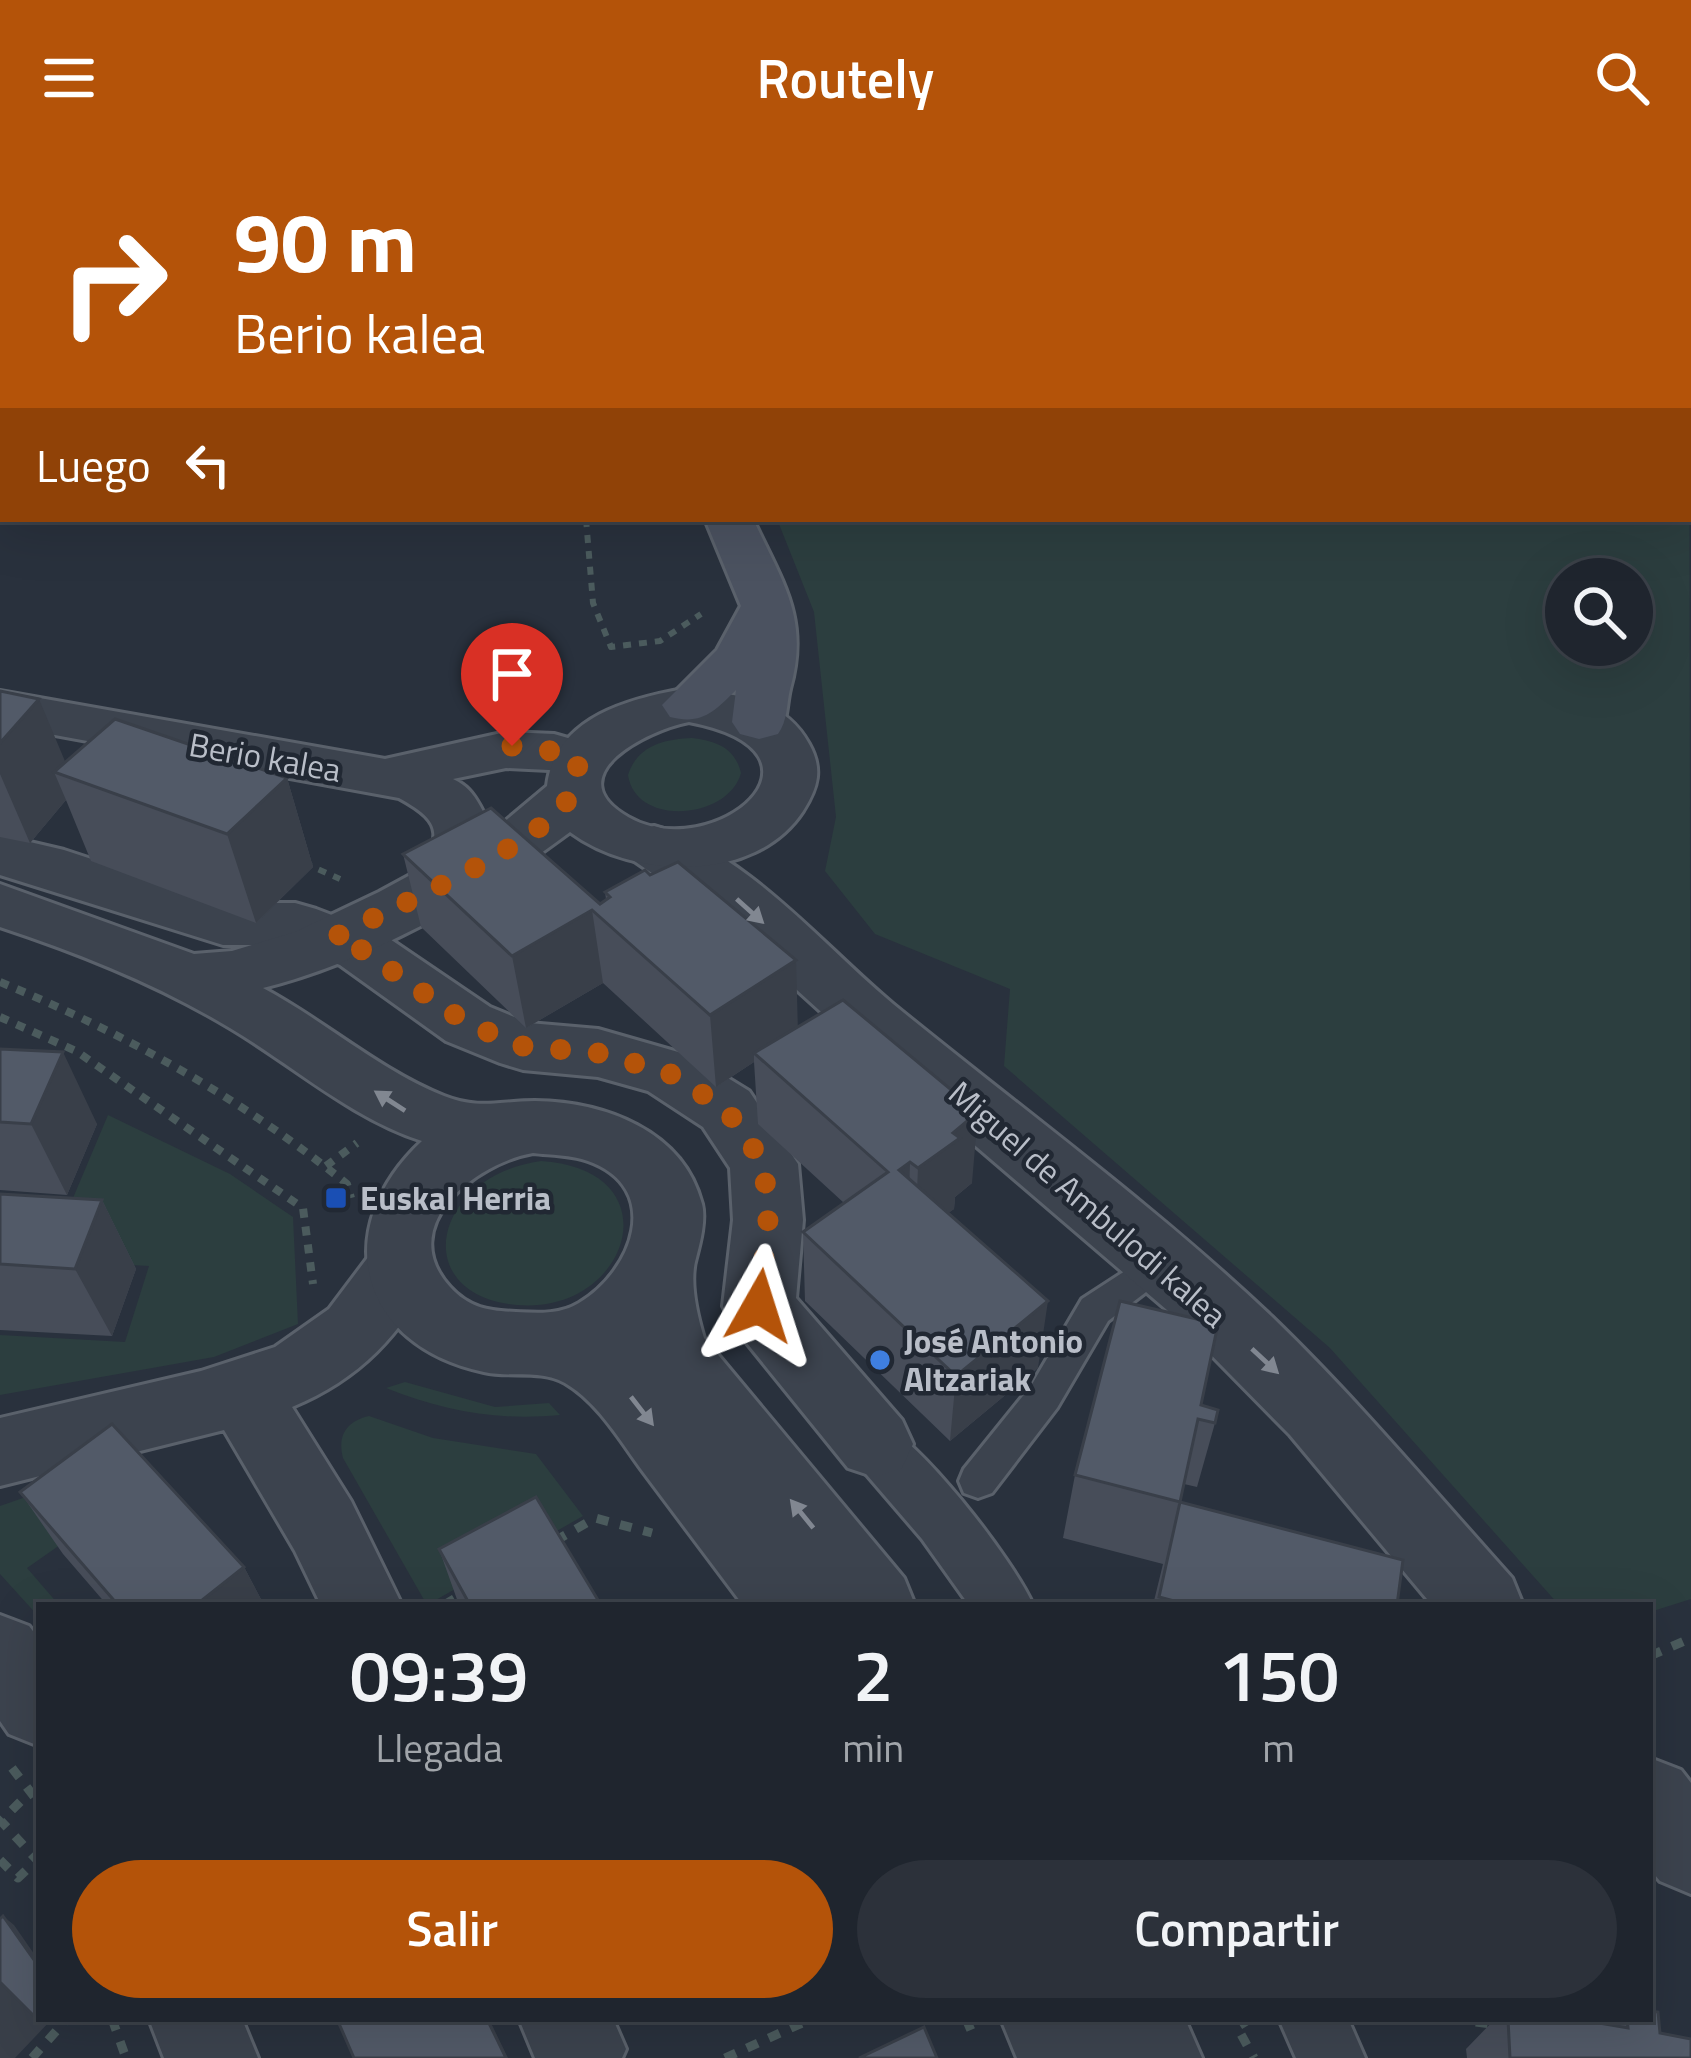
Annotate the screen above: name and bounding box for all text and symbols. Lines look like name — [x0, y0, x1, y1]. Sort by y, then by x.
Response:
text: Routely — [757, 37, 934, 119]
icon: menu — [36, 45, 102, 111]
icon: search — [1589, 45, 1655, 111]
text: 90 m — [234, 177, 417, 305]
icon: right — [36, 204, 192, 360]
text: Berio kalea — [234, 292, 485, 374]
text: Luego — [36, 431, 151, 499]
icon: left — [175, 432, 241, 498]
map controls — [1545, 558, 1653, 666]
button: search — [1545, 558, 1653, 666]
pin — [461, 623, 563, 746]
icon: arrive — [479, 641, 545, 707]
street label: Berio kalea — [185, 719, 345, 795]
one-way arrow — [736, 897, 765, 925]
street label: Miguel de Ambulodi kalea — [938, 1069, 1238, 1339]
one-way arrow — [374, 1090, 407, 1112]
place label: Euskal Herria — [360, 1173, 551, 1223]
marker: Euskal Herria — [323, 1185, 349, 1211]
position arrow — [696, 1243, 822, 1369]
place label: José Antonio Altzariak — [904, 1316, 1083, 1404]
marker: José Antonio Altzariak — [867, 1347, 893, 1373]
one-way arrow — [1251, 1347, 1280, 1374]
one-way arrow — [629, 1396, 654, 1427]
one-way arrow — [789, 1498, 815, 1529]
text: 09:39 — [350, 1619, 528, 1729]
text: 2 — [853, 1619, 893, 1729]
text: 150 — [1218, 1619, 1339, 1729]
text: Llegada — [376, 1718, 503, 1777]
text: min — [842, 1718, 904, 1777]
text: m — [1262, 1718, 1295, 1777]
button: Salir — [72, 1860, 833, 1998]
button: Compartir — [857, 1860, 1617, 1998]

